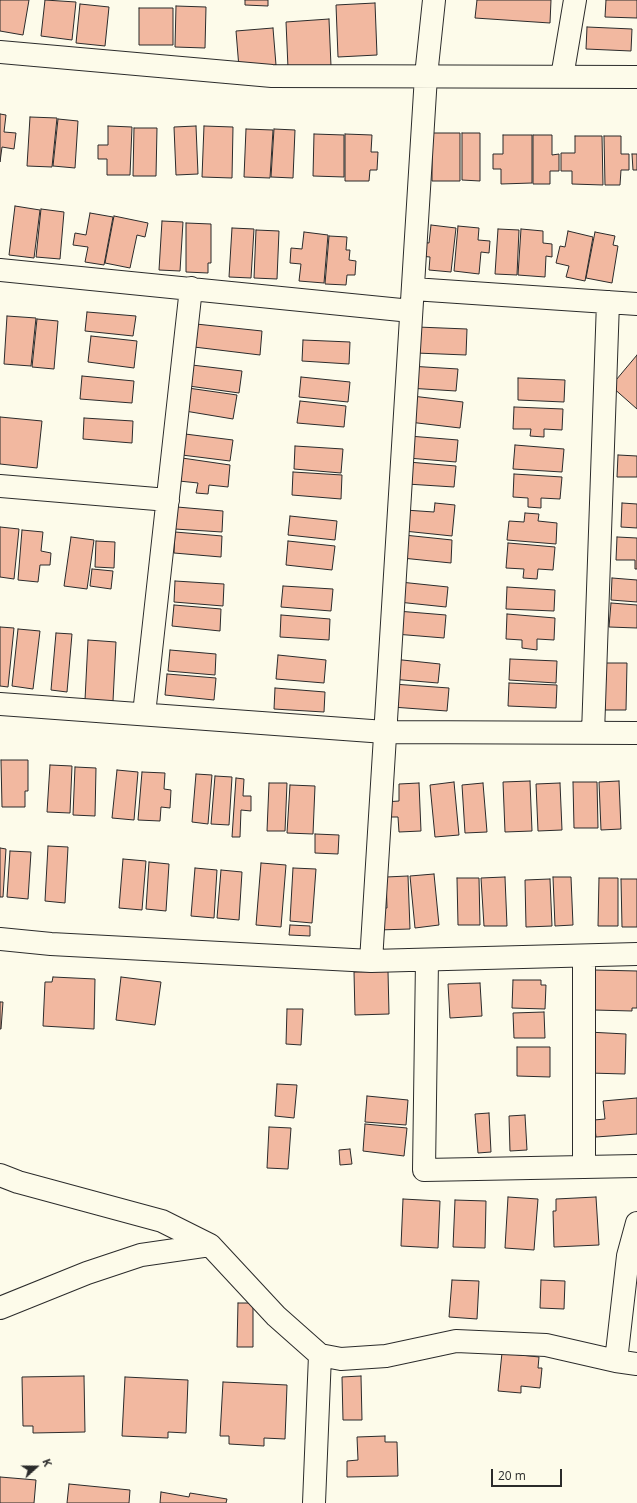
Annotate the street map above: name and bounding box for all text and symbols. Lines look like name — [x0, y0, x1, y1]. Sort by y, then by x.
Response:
north arrow — [16, 1447, 56, 1487]
text: K — [39, 1456, 56, 1469]
scale bar — [493, 1461, 564, 1487]
text: 20 m — [498, 1467, 526, 1484]

